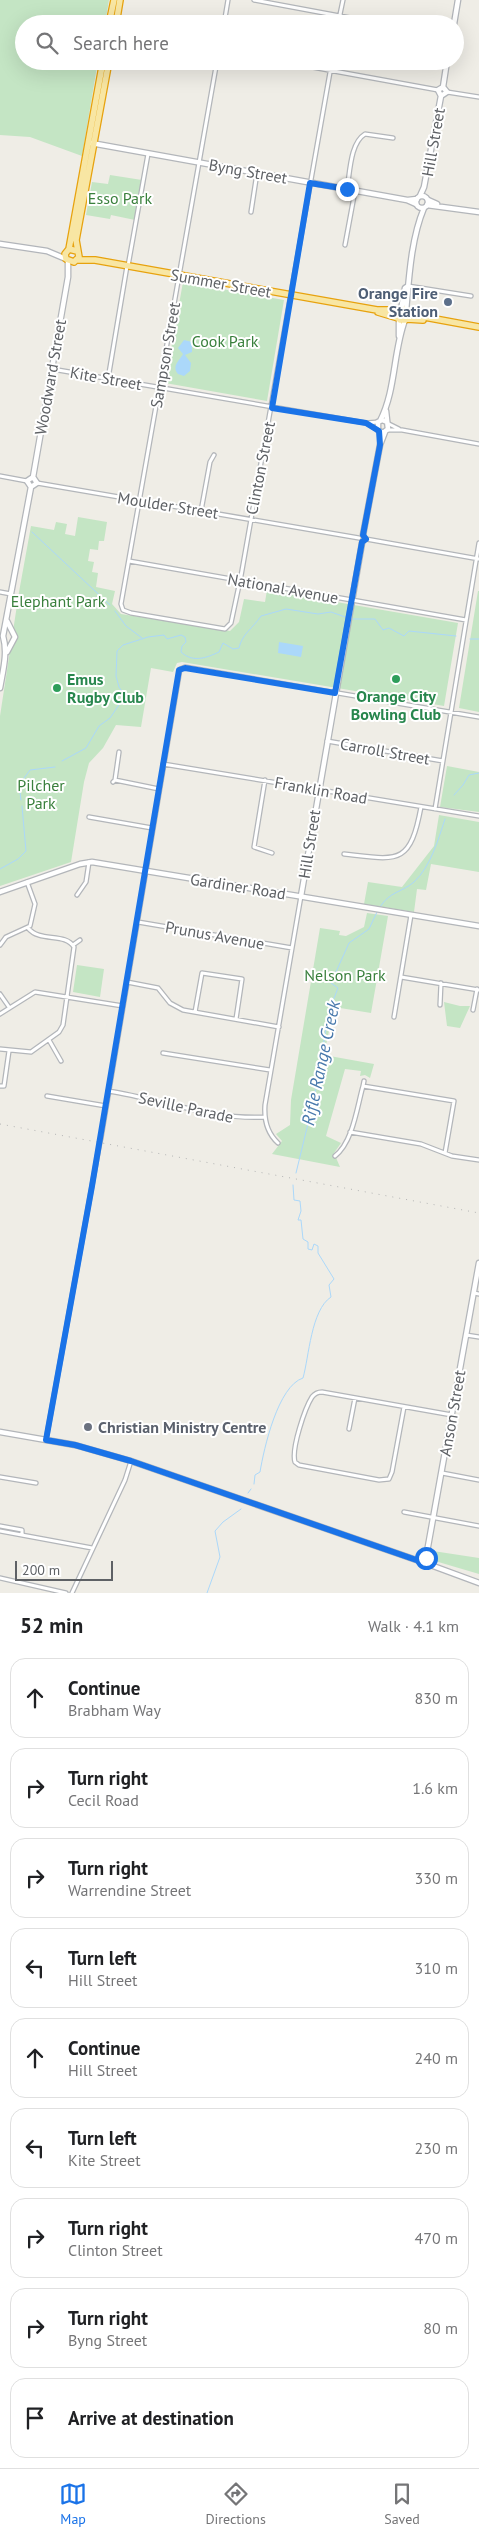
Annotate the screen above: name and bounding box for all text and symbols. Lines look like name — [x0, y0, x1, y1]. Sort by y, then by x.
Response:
search box — [15, 15, 464, 70]
icon: search — [33, 29, 61, 57]
text: Search here — [73, 31, 169, 55]
street label: Hill Street — [417, 105, 449, 178]
street label: Byng Street — [207, 154, 289, 188]
route end — [336, 178, 359, 201]
park label: Esso Park — [88, 188, 152, 208]
street label: Summer Street — [169, 264, 273, 302]
place label: Orange Fire Station — [358, 283, 438, 321]
marker: Orange Fire Station — [442, 296, 454, 308]
street label: Sampson Street — [146, 300, 184, 410]
street label: Woodward Street — [30, 317, 70, 436]
park label: Cook Park — [192, 331, 259, 351]
street label: Kite Street — [69, 362, 144, 394]
street label: Clinton Street — [241, 419, 279, 516]
street label: Moulder Street — [116, 487, 220, 523]
street label: National Avenue — [226, 568, 340, 608]
park label: Elephant Park — [11, 591, 106, 611]
place label: Emus Rugby Club — [67, 669, 144, 707]
marker: Orange City Bowling Club — [390, 673, 402, 685]
marker: Emus Rugby Club — [51, 682, 63, 694]
place label: Orange City Bowling Club — [351, 686, 442, 724]
street label: Carroll Street — [339, 733, 432, 769]
street label: Franklin Road — [273, 772, 369, 808]
park label: Pilcher Park — [17, 775, 65, 813]
street label: Hill Street — [294, 808, 324, 880]
street label: Gardiner Road — [189, 869, 287, 903]
street label: Prunus Avenue — [164, 916, 266, 954]
park label: Nelson Park — [304, 965, 386, 985]
water label: Rifle Range Creek — [296, 997, 345, 1128]
street label: Seville Parade — [137, 1087, 235, 1127]
street label: Anson Street — [435, 1368, 470, 1458]
place label: Christian Ministry Centre — [98, 1417, 266, 1437]
marker: Christian Ministry Centre — [82, 1421, 94, 1433]
route start — [415, 1547, 438, 1570]
scale bar — [15, 1558, 112, 1581]
text: 200 m — [22, 1561, 60, 1579]
text: 52 min — [20, 1612, 83, 1639]
text: Walk · 4.1 km — [368, 1616, 459, 1636]
text: Continue — [68, 1676, 140, 1700]
icon: ahead — [21, 1684, 49, 1712]
text: 830 m — [415, 1688, 458, 1708]
text: Brabham Way — [68, 1700, 161, 1720]
text: Turn right — [68, 1766, 148, 1790]
icon: right — [21, 1774, 49, 1802]
text: 1.6 km — [412, 1778, 458, 1798]
text: Cecil Road — [68, 1790, 139, 1810]
text: Turn right — [68, 1856, 148, 1880]
icon: right — [21, 1864, 49, 1892]
text: 330 m — [415, 1868, 458, 1888]
text: Warrendine Street — [68, 1880, 191, 1900]
text: Turn left — [68, 1946, 137, 1970]
icon: left — [21, 1954, 49, 1982]
text: 310 m — [415, 1958, 458, 1978]
text: Hill Street — [68, 1970, 138, 1990]
text: Continue — [68, 2036, 140, 2060]
icon: ahead — [21, 2044, 49, 2072]
text: 240 m — [415, 2048, 458, 2068]
text: Hill Street — [68, 2060, 138, 2080]
text: Turn left — [68, 2126, 137, 2150]
icon: left — [21, 2134, 49, 2162]
text: 230 m — [415, 2138, 458, 2158]
text: Kite Street — [68, 2150, 141, 2170]
text: Turn right — [68, 2216, 148, 2240]
icon: right — [21, 2224, 49, 2252]
text: 470 m — [415, 2228, 458, 2248]
text: Clinton Street — [68, 2240, 163, 2260]
text: Turn right — [68, 2306, 148, 2330]
icon: right — [21, 2314, 49, 2342]
text: 80 m — [423, 2318, 458, 2338]
text: Byng Street — [68, 2330, 147, 2350]
icon: arrive — [21, 2404, 49, 2432]
text: Arrive at destination — [68, 2406, 234, 2430]
tab: Map — [59, 2480, 87, 2528]
tab: Directions — [205, 2480, 266, 2528]
tab: Saved — [384, 2480, 420, 2528]

